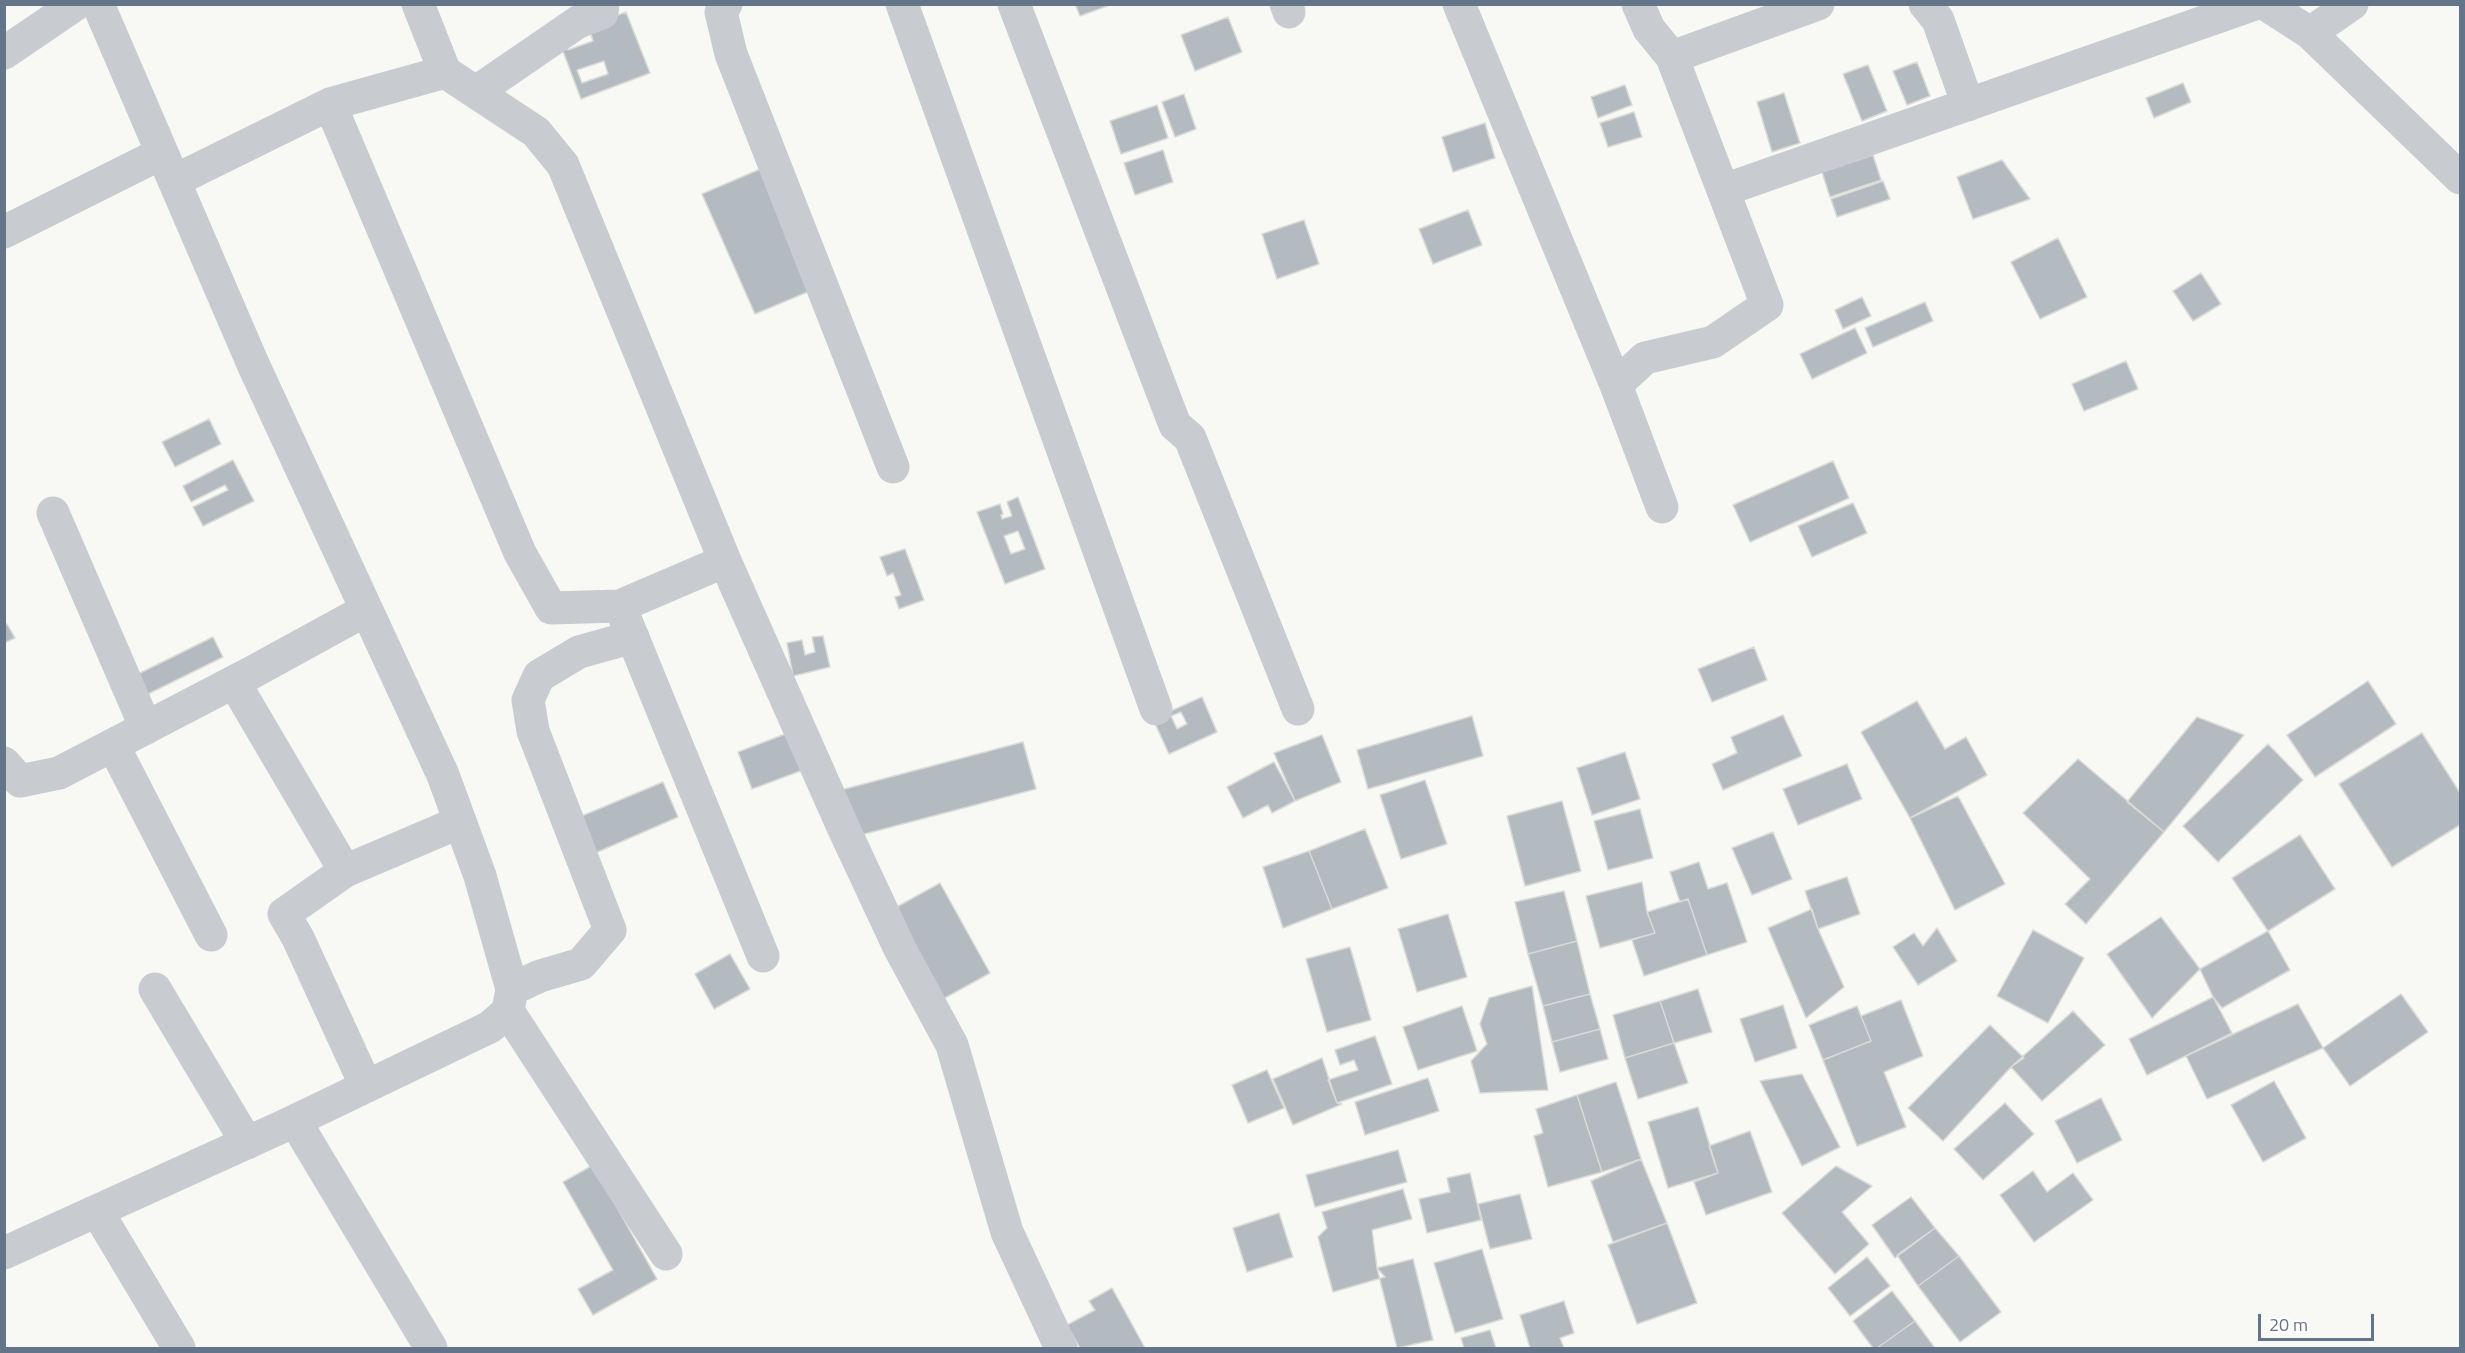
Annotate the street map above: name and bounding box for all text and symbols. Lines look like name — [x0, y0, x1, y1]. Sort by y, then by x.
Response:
scale bar — [2261, 1302, 2376, 1340]
text: 20 m — [2269, 1311, 2308, 1338]

